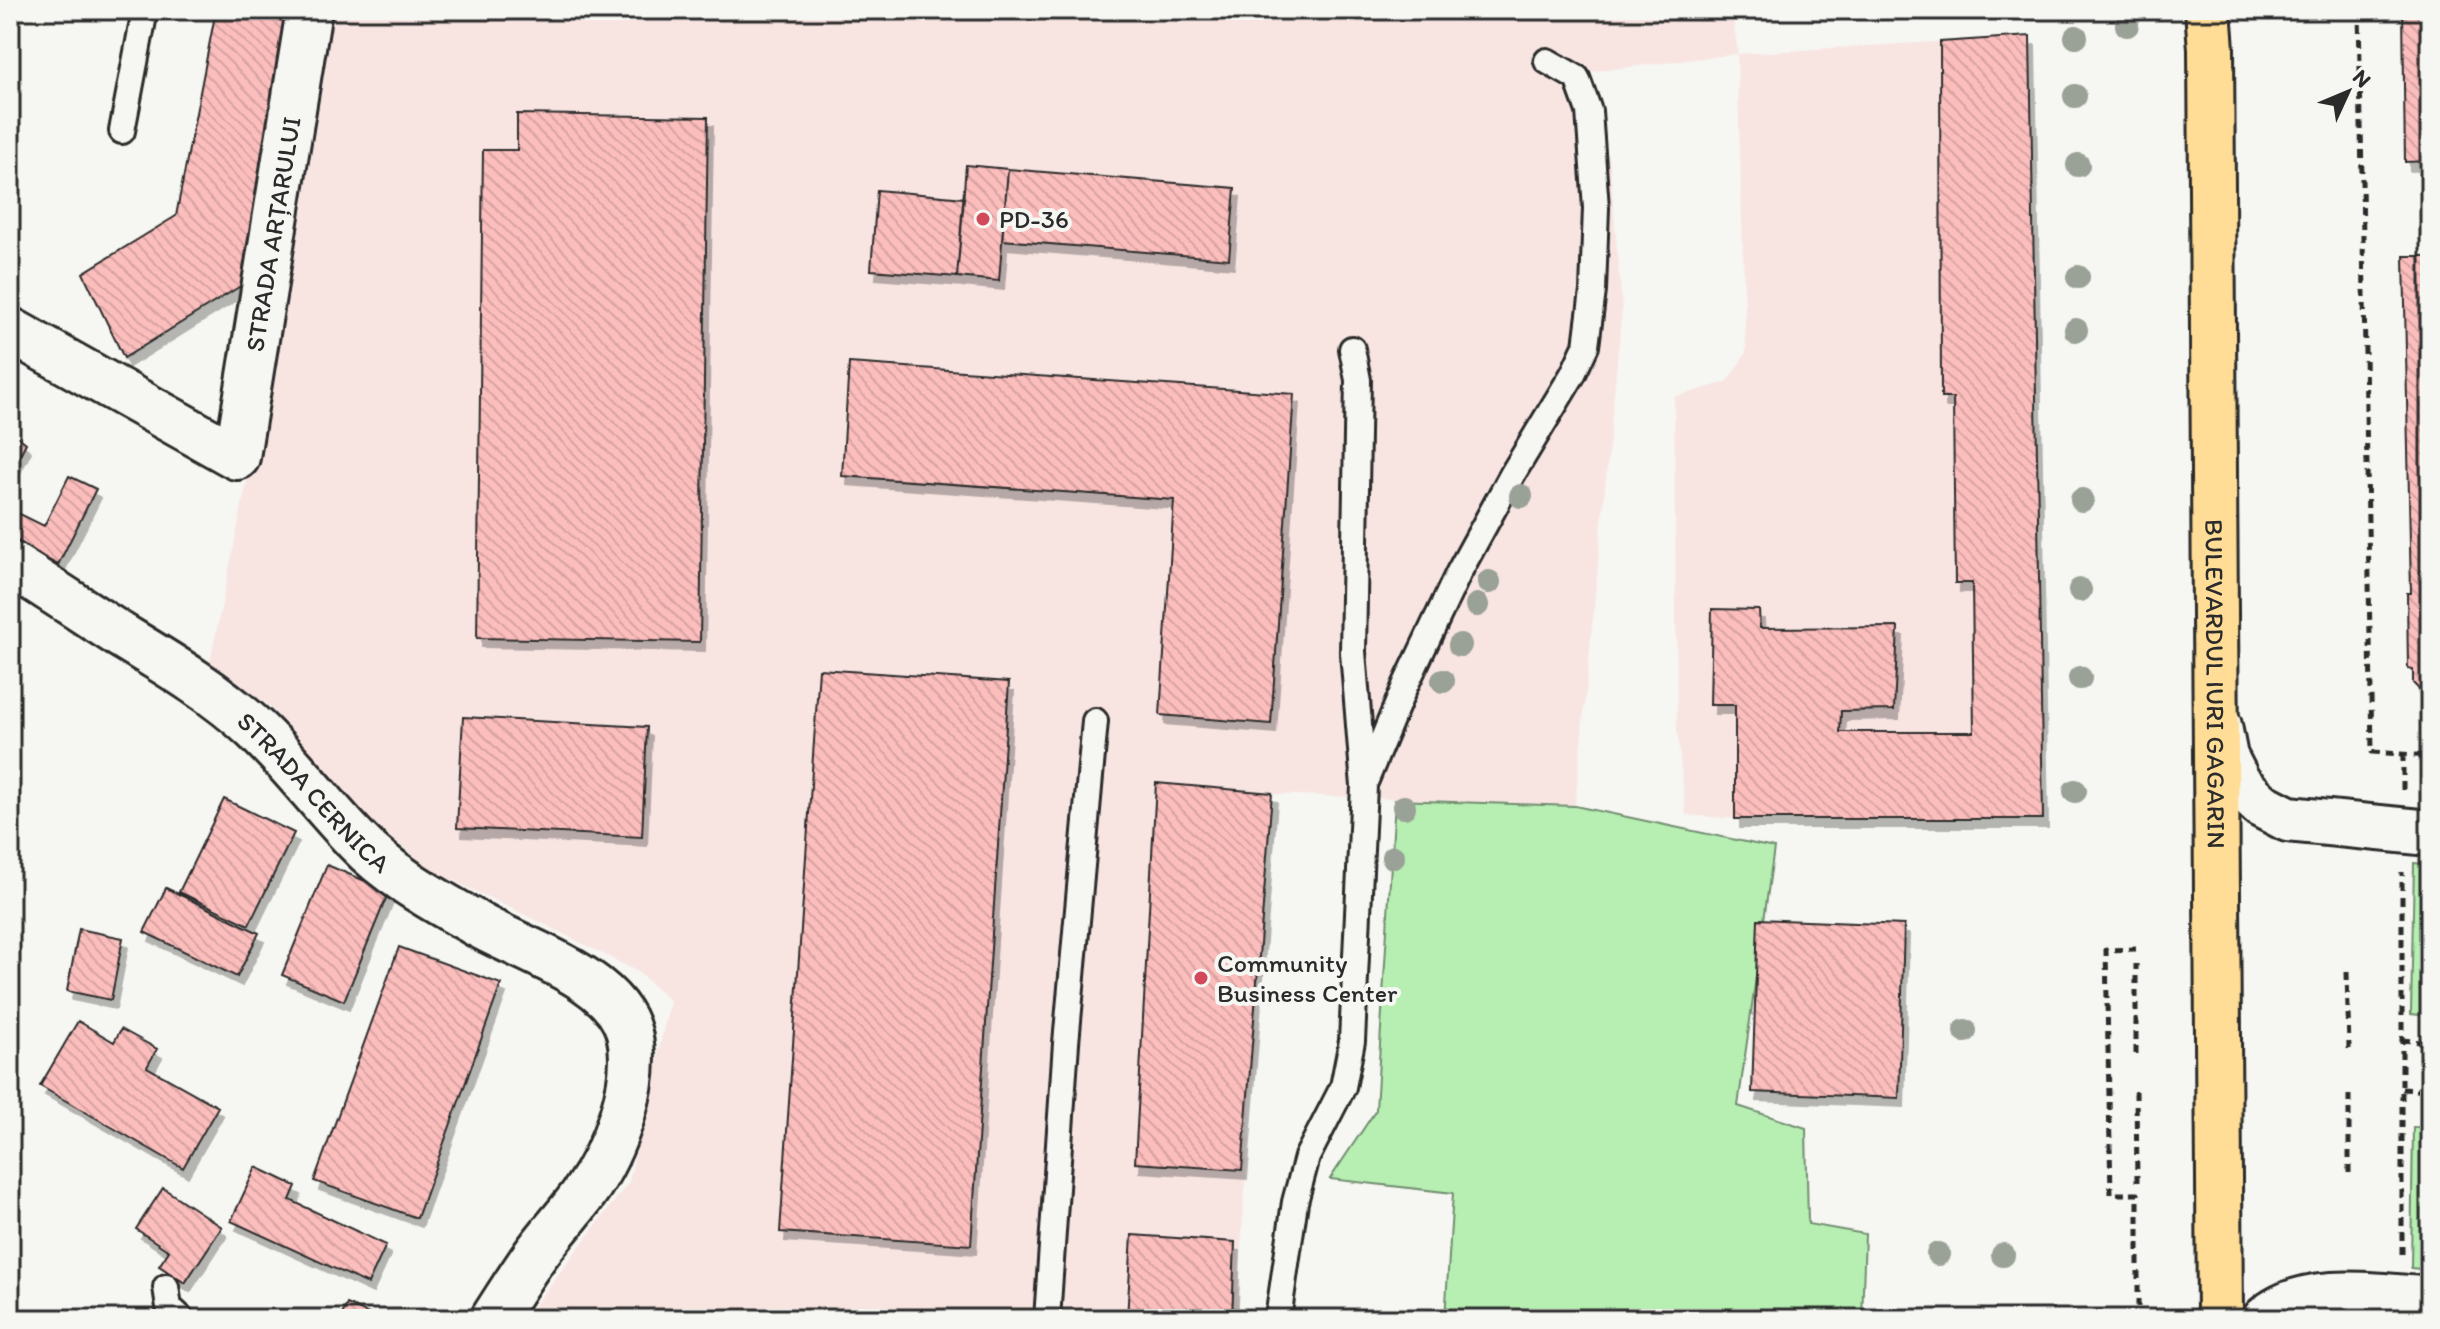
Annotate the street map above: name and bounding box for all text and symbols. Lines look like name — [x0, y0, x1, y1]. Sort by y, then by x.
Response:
north arrow — [2308, 52, 2388, 132]
text: N — [2347, 64, 2377, 93]
street label: STRADA ARȚARULUI — [238, 114, 308, 354]
place label: PD-36 — [999, 203, 1069, 235]
marker: PD-36 — [974, 210, 992, 228]
street label: BULEVARDUL IURI GAGARIN — [2198, 519, 2233, 849]
street label: STRADA CERNICA — [231, 705, 397, 880]
place label: Community Business Center — [1217, 947, 1398, 1009]
marker: Community Business Center — [1192, 969, 1210, 987]

